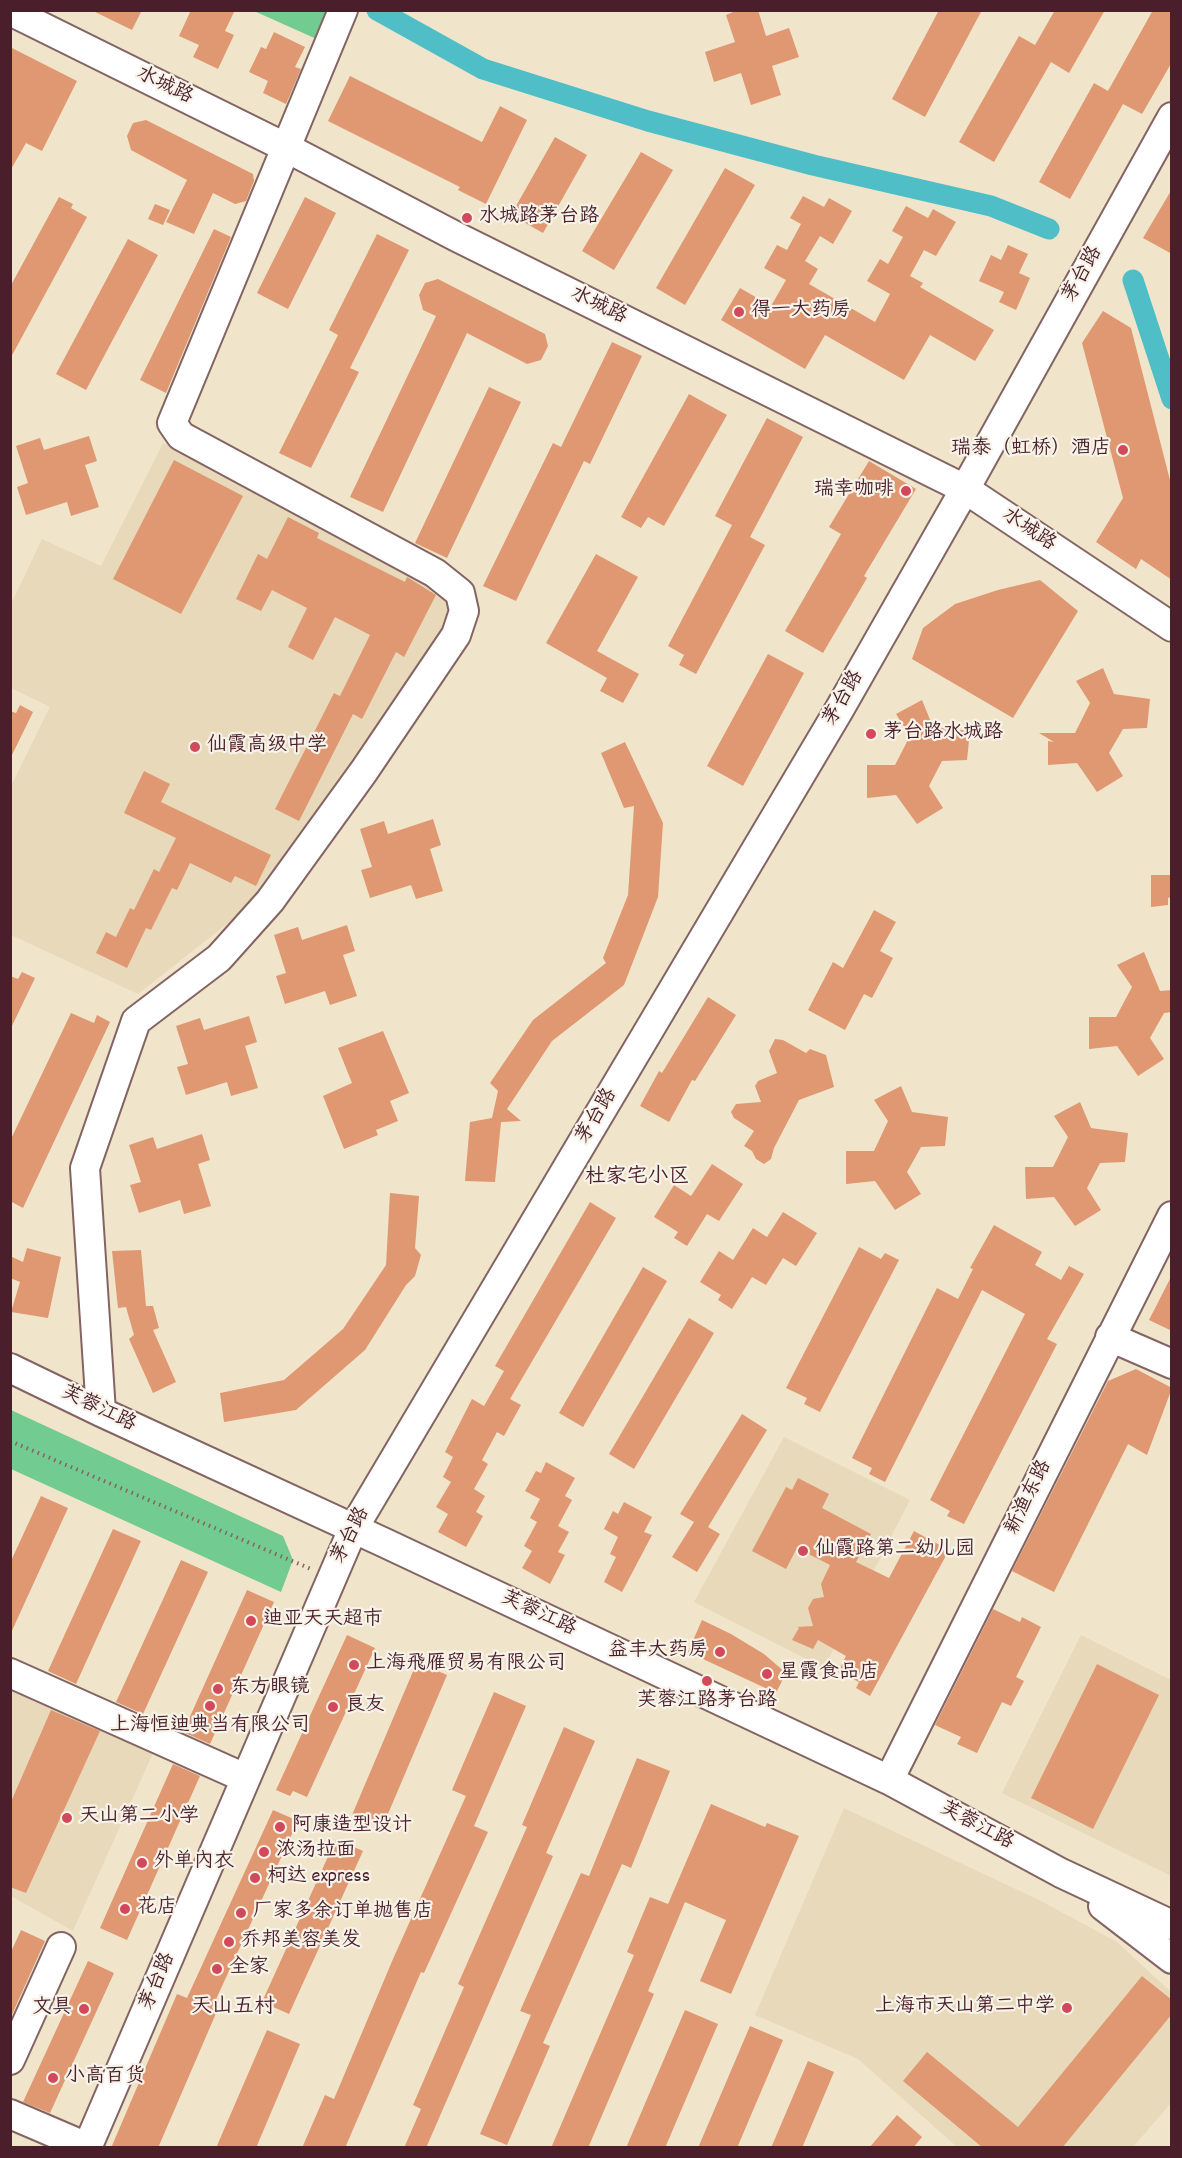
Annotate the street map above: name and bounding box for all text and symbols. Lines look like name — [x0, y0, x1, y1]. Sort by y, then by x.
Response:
street label: 水城路 — [132, 63, 196, 111]
place label: 水城路茅台路 — [479, 206, 599, 230]
marker: 水城路茅台路 — [460, 211, 474, 225]
street label: 茅台路 — [1059, 243, 1109, 307]
street label: 水城路 — [566, 283, 630, 331]
place label: 得一大药房 — [751, 300, 851, 324]
marker: 得一大药房 — [732, 305, 746, 319]
place label: 瑞泰（虹桥）酒店 — [951, 438, 1111, 462]
marker: 瑞泰（虹桥）酒店 — [1116, 443, 1130, 457]
place label: 瑞幸咖啡 — [814, 479, 894, 503]
marker: 瑞幸咖啡 — [899, 484, 913, 498]
street label: 水城路 — [996, 504, 1060, 558]
street label: 茅台路 — [820, 667, 870, 731]
place label: 茅台路水城路 — [883, 722, 1003, 746]
marker: 茅台路水城路 — [864, 727, 878, 741]
place label: 仙霞高级中学 — [207, 735, 327, 759]
marker: 仙霞高级中学 — [188, 740, 202, 754]
street label: 茅台路 — [572, 1085, 624, 1149]
district label: 杜家宅小区 — [585, 1166, 689, 1192]
street label: 芙蓉江路 — [57, 1382, 139, 1438]
street label: 新渔东路 — [1002, 1457, 1058, 1539]
street label: 茅台路 — [328, 1504, 376, 1568]
place label: 仙霞路第二幼儿园 — [815, 1539, 975, 1563]
marker: 仙霞路第二幼儿园 — [796, 1544, 810, 1558]
street label: 芙蓉江路 — [497, 1587, 579, 1643]
place label: 迪亚天天超市 — [263, 1609, 383, 1633]
marker: 迪亚天天超市 — [244, 1614, 258, 1628]
place label: 益丰大药房 — [608, 1640, 708, 1664]
marker: 益丰大药房 — [713, 1645, 727, 1659]
place label: 上海飛雁贸易有限公司 — [366, 1653, 566, 1677]
marker: 上海飛雁贸易有限公司 — [347, 1658, 361, 1672]
place label: 星霞食品店 — [779, 1662, 879, 1686]
marker: 星霞食品店 — [760, 1667, 774, 1681]
marker: 芙蓉江路茅台路 — [700, 1674, 714, 1688]
place label: 东方眼镜 — [230, 1677, 310, 1701]
marker: 东方眼镜 — [211, 1682, 225, 1696]
place label: 芙蓉江路茅台路 — [637, 1690, 777, 1714]
place label: 良友 — [345, 1695, 385, 1719]
marker: 上海恒迪典当有限公司 — [203, 1699, 217, 1713]
marker: 良友 — [326, 1700, 340, 1714]
place label: 上海恒迪典当有限公司 — [110, 1715, 310, 1739]
street label: 芙蓉江路 — [935, 1798, 1017, 1856]
place label: 天山第二小学 — [79, 1806, 199, 1830]
marker: 天山第二小学 — [60, 1811, 74, 1825]
place label: 阿康造型设计 — [292, 1815, 412, 1839]
marker: 阿康造型设计 — [273, 1820, 287, 1834]
place label: 浓汤拉面 — [276, 1840, 356, 1864]
marker: 浓汤拉面 — [257, 1845, 271, 1859]
place label: 外单内衣 — [154, 1851, 234, 1875]
marker: 外单内衣 — [135, 1856, 149, 1870]
place label: 柯达 express — [267, 1866, 370, 1890]
marker: 柯达 express — [248, 1871, 262, 1885]
place label: 花店 — [137, 1897, 177, 1921]
place label: 厂家多余订单抛售店 — [253, 1901, 433, 1925]
marker: 花店 — [118, 1902, 132, 1916]
marker: 厂家多余订单抛售店 — [234, 1906, 248, 1920]
place label: 乔邦美容美发 — [241, 1930, 361, 1954]
marker: 乔邦美容美发 — [222, 1935, 236, 1949]
street label: 茅台路 — [136, 1950, 182, 2014]
place label: 全家 — [229, 1957, 269, 1981]
marker: 全家 — [210, 1962, 224, 1976]
district label: 天山五村 — [191, 1996, 275, 2022]
place label: 上海市天山第二中学 — [875, 1996, 1055, 2020]
place label: 文具 — [32, 1997, 72, 2021]
marker: 上海市天山第二中学 — [1060, 2001, 1074, 2015]
marker: 文具 — [77, 2002, 91, 2016]
place label: 小高百货 — [65, 2066, 145, 2090]
marker: 小高百货 — [46, 2071, 60, 2085]

